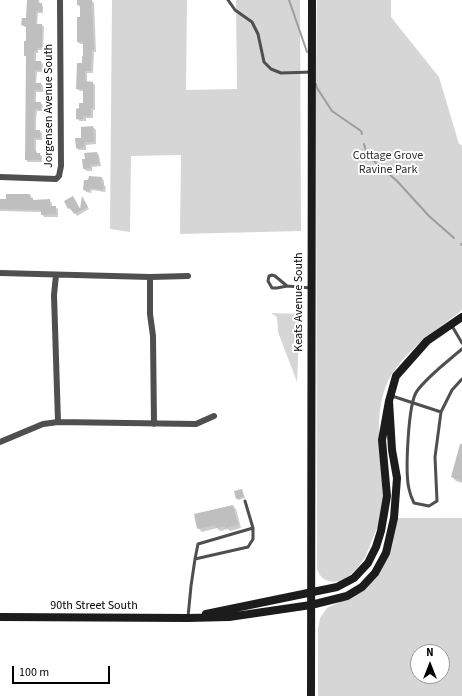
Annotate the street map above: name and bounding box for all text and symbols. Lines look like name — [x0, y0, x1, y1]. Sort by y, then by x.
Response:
street label: Jorgensen Avenue South — [42, 44, 56, 168]
park label: Cottage Grove Ravine Park — [353, 149, 423, 177]
street label: Keats Avenue South — [292, 252, 306, 352]
street label: 90th Street South — [50, 599, 138, 613]
north arrow — [410, 644, 450, 684]
text: N — [426, 645, 434, 660]
scale bar — [14, 658, 112, 684]
text: 100 m — [19, 664, 49, 681]

